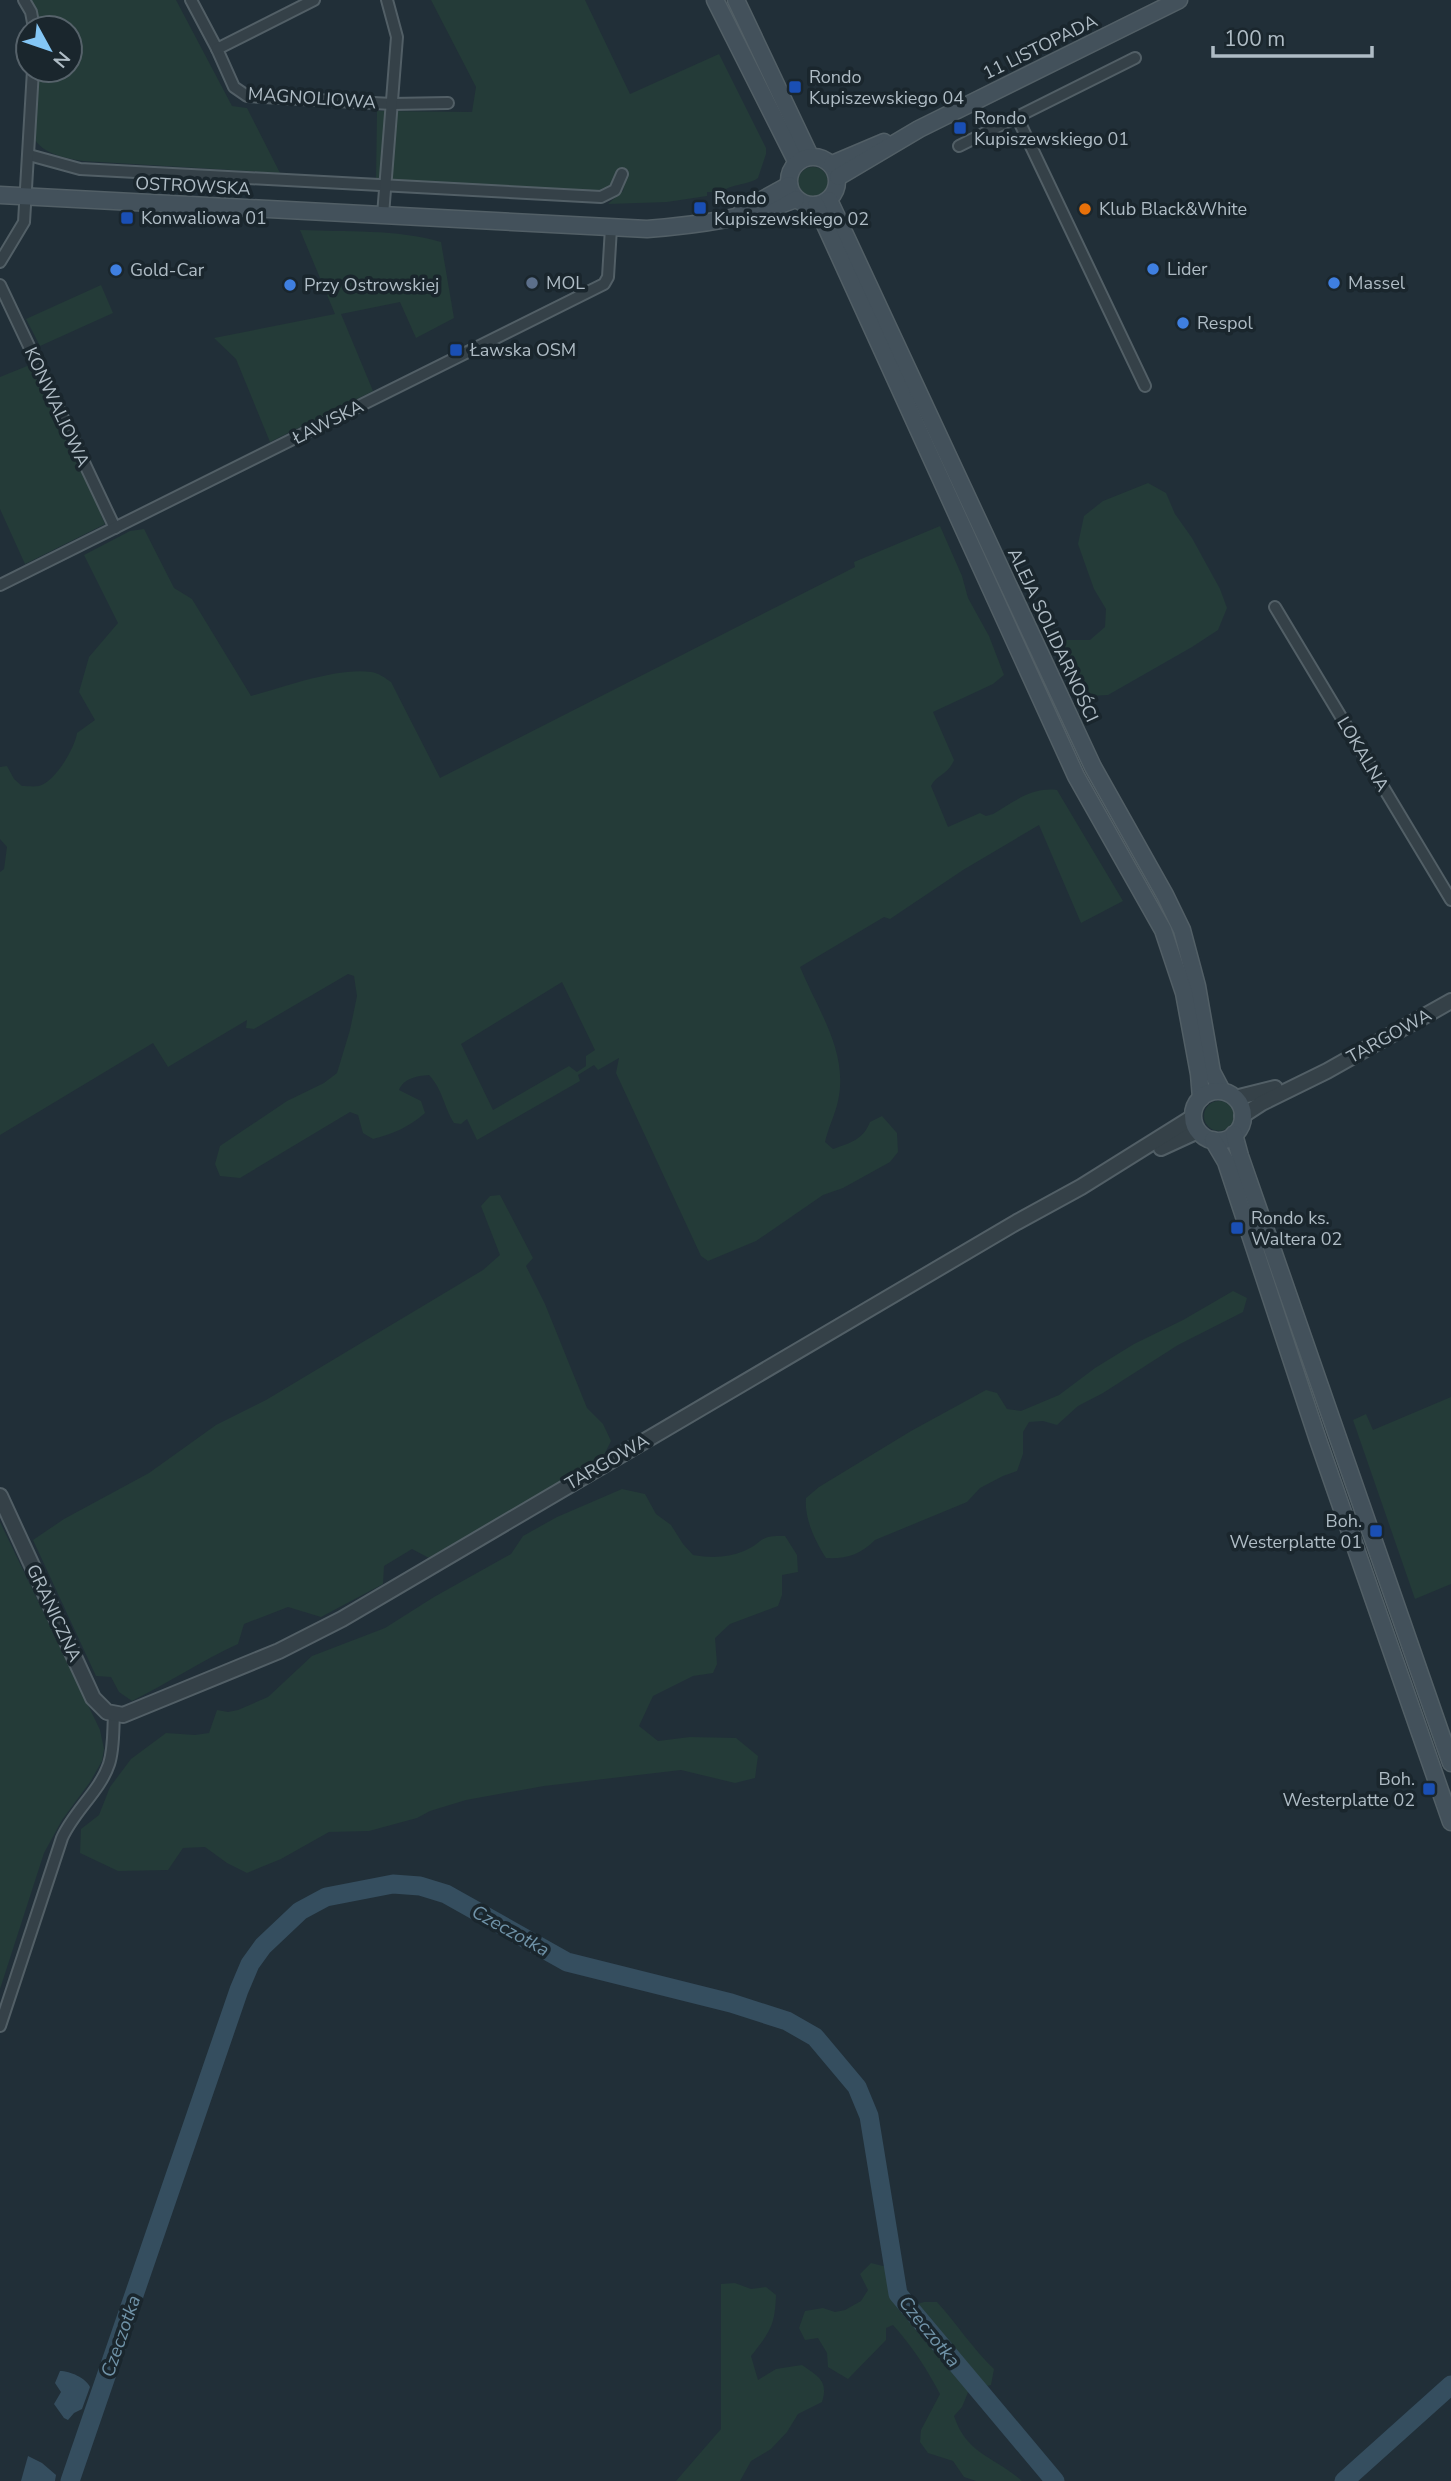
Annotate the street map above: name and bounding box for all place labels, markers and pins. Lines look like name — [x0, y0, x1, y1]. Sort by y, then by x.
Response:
place label: Rondo Kupiszewskiego 04 — [809, 65, 964, 110]
marker: Rondo Kupiszewskiego 04 — [787, 79, 803, 95]
place label: Rondo Kupiszewskiego 01 — [974, 106, 1129, 151]
marker: Rondo Kupiszewskiego 01 — [952, 120, 968, 136]
place label: Rondo Kupiszewskiego 02 — [714, 186, 869, 231]
place label: Klub Black&White — [1099, 197, 1247, 221]
marker: Rondo Kupiszewskiego 02 — [692, 200, 708, 216]
marker: Klub Black&White — [1077, 201, 1093, 217]
place label: Konwaliowa 01 — [141, 206, 267, 230]
marker: Konwaliowa 01 — [119, 210, 135, 226]
place label: Lider — [1167, 257, 1208, 281]
place label: Gold-Car — [130, 258, 205, 282]
marker: Lider — [1145, 261, 1161, 277]
marker: Gold-Car — [108, 262, 124, 278]
place label: MOL — [546, 271, 585, 295]
place label: Massel — [1348, 271, 1406, 295]
place label: Przy Ostrowskiej — [304, 273, 439, 297]
marker: MOL — [524, 275, 540, 291]
marker: Massel — [1326, 275, 1342, 291]
marker: Przy Ostrowskiej — [282, 277, 298, 293]
place label: Respol — [1197, 311, 1254, 335]
marker: Respol — [1175, 315, 1191, 331]
place label: Ławska OSM — [469, 338, 576, 362]
marker: Ławska OSM — [448, 342, 464, 358]
place label: Rondo ks. Waltera 02 — [1251, 1206, 1342, 1251]
marker: Rondo ks. Waltera 02 — [1229, 1220, 1245, 1236]
place label: Boh. Westerplatte 01 — [1229, 1509, 1362, 1554]
marker: Boh. Westerplatte 01 — [1368, 1523, 1384, 1539]
place label: Boh. Westerplatte 02 — [1282, 1767, 1415, 1812]
marker: Boh. Westerplatte 02 — [1421, 1781, 1437, 1797]

